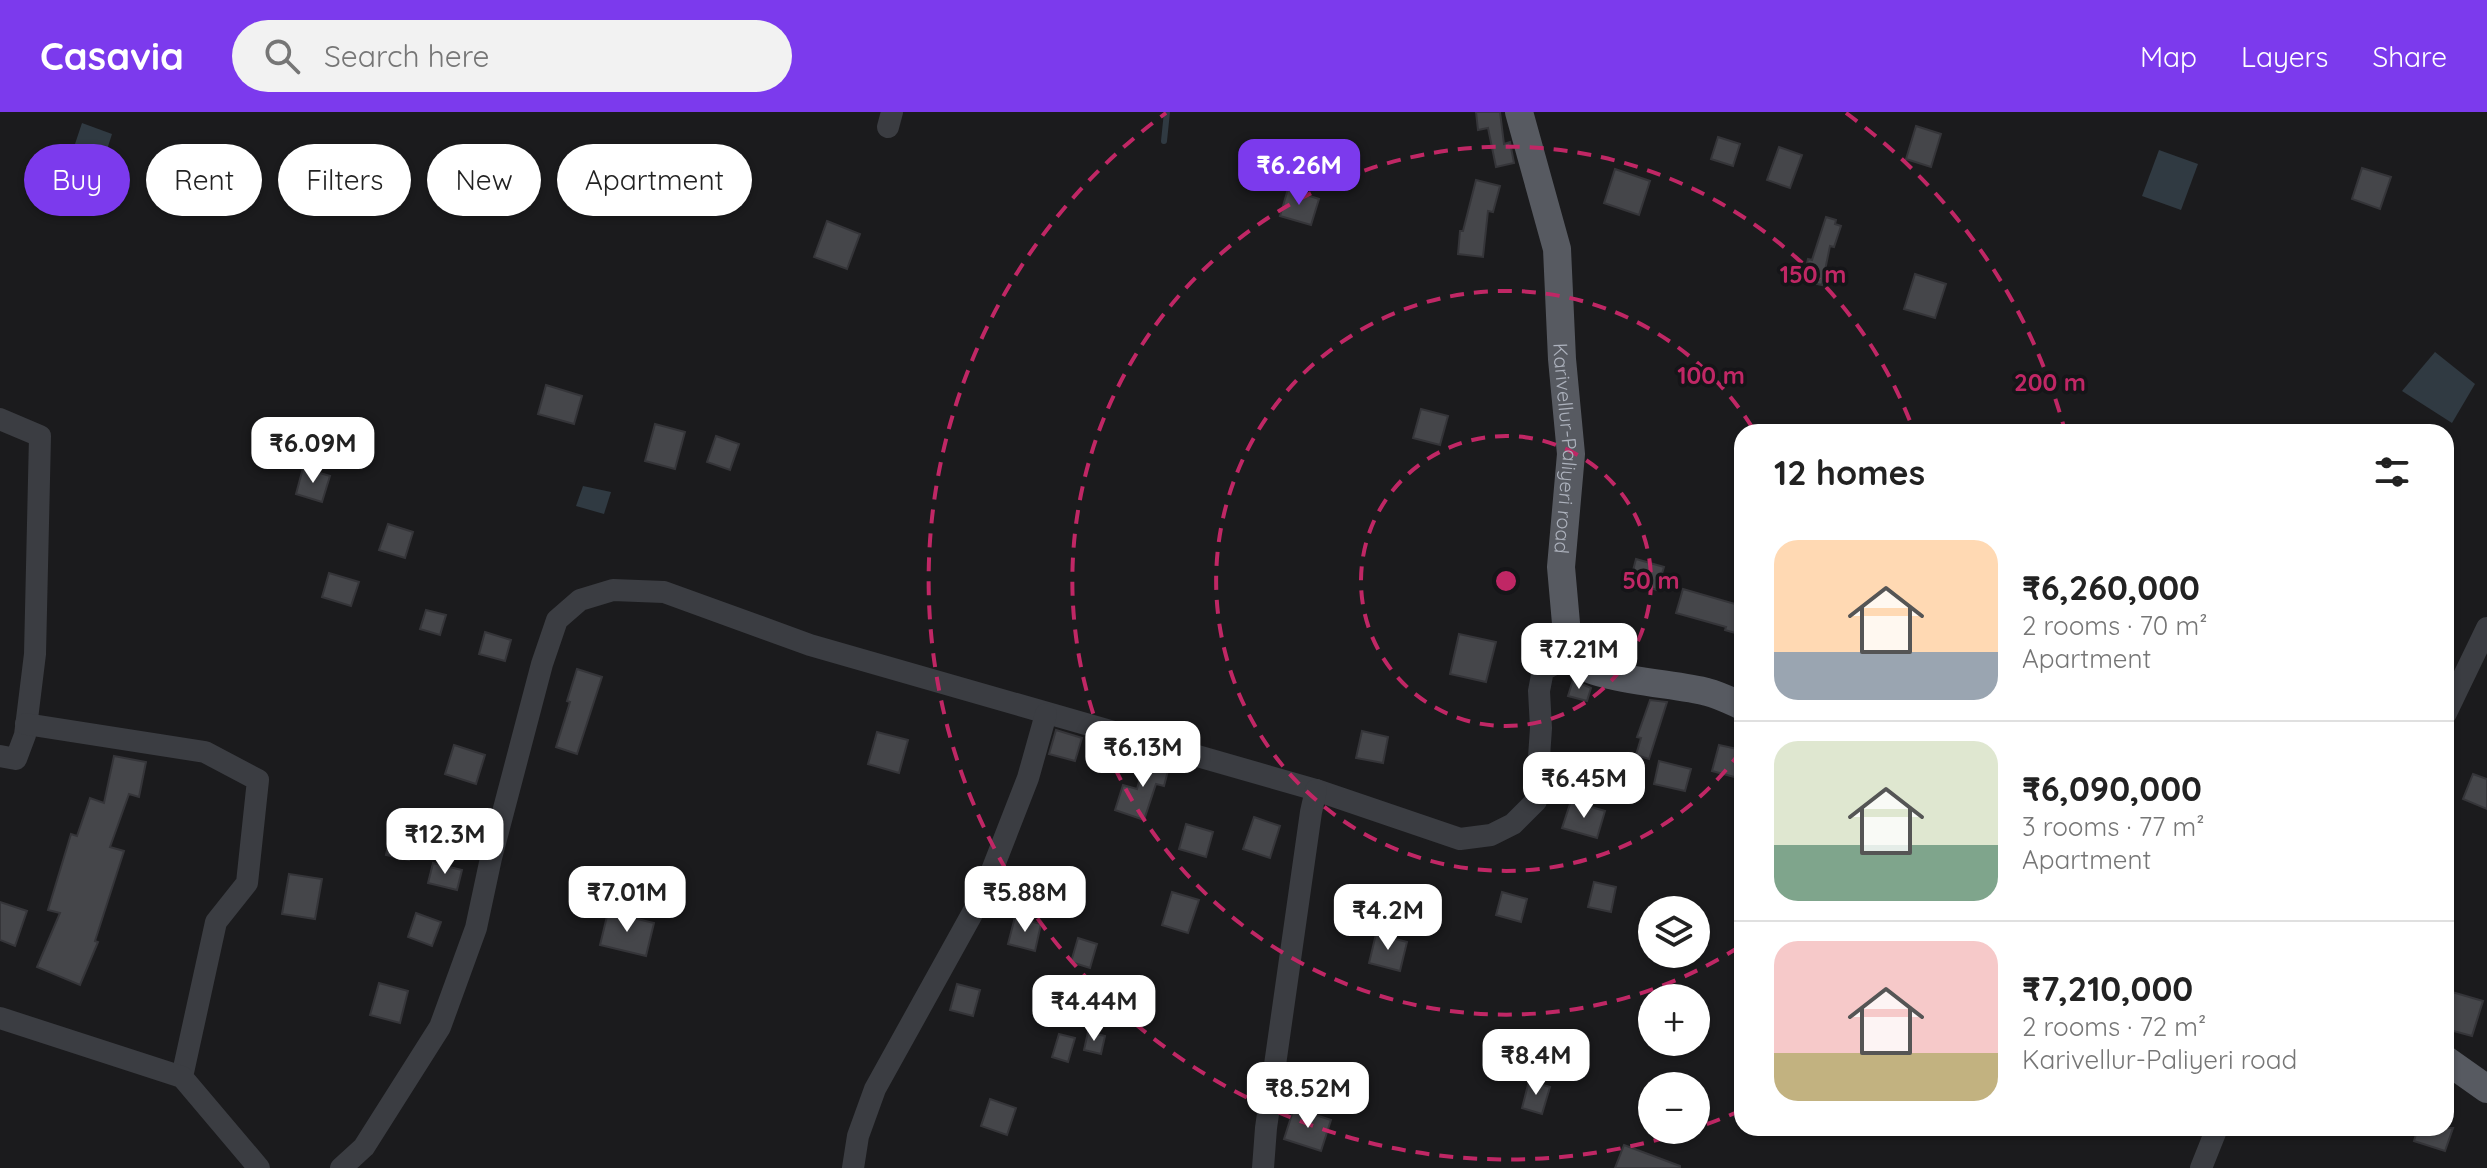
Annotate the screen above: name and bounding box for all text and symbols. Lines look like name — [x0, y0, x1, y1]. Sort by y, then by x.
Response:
search box — [232, 20, 792, 92]
text: Casavia — [40, 32, 184, 80]
icon: search — [260, 34, 304, 78]
text: Search here — [324, 37, 490, 75]
text: Map — [2140, 39, 2197, 74]
text: Layers — [2241, 39, 2328, 74]
text: Share — [2372, 39, 2447, 74]
pin: ₹6.26M — [1234, 139, 1364, 207]
chip: Buy — [24, 144, 130, 216]
chip: Rent — [146, 144, 262, 216]
chip: Filters — [278, 144, 411, 216]
chip: New — [427, 144, 541, 216]
chip: Apartment — [557, 144, 752, 216]
text: ₹6.26M — [1256, 148, 1342, 181]
text: 150 m — [1780, 259, 1846, 289]
street label: Karivellur-Paliyeri road — [1549, 342, 1584, 555]
text: 100 m — [1677, 360, 1745, 390]
text: 200 m — [2014, 367, 2086, 397]
pin: ₹6.09M — [248, 417, 378, 485]
text: ₹6.09M — [269, 426, 357, 459]
icon: filters — [2370, 450, 2414, 494]
text: 12 homes — [1774, 451, 1925, 494]
text: 50 m — [1622, 565, 1680, 595]
text: ₹6,260,000 — [2022, 566, 2200, 609]
centre of rings — [1492, 567, 1520, 595]
icon: home — [1838, 572, 1934, 668]
text: 2 rooms · 70 m² — [2022, 609, 2207, 642]
pin: ₹7.21M — [1514, 623, 1644, 691]
text: ₹7.21M — [1539, 632, 1619, 665]
text: Apartment — [2022, 642, 2151, 675]
pin: ₹6.13M — [1078, 721, 1208, 789]
text: ₹6.13M — [1103, 730, 1183, 763]
pin: ₹6.45M — [1519, 752, 1649, 820]
text: ₹6.45M — [1541, 761, 1627, 794]
text: ₹6,090,000 — [2022, 767, 2202, 810]
icon: home — [1838, 773, 1934, 869]
pin: ₹12.3M — [380, 808, 510, 876]
text: 3 rooms · 77 m² — [2022, 810, 2204, 843]
text: ₹12.3M — [404, 817, 486, 850]
text: Apartment — [2022, 843, 2151, 876]
pin: ₹7.01M — [562, 866, 692, 934]
pin: ₹5.88M — [960, 866, 1090, 934]
text: ₹7.01M — [587, 875, 667, 908]
text: ₹5.88M — [983, 875, 1067, 908]
pin: ₹4.2M — [1332, 884, 1444, 952]
text: ₹4.2M — [1352, 893, 1424, 926]
map controls — [1638, 896, 1710, 1144]
button: layers — [1638, 896, 1710, 968]
text: ₹7,210,000 — [2022, 967, 2193, 1010]
icon: home — [1838, 973, 1934, 1069]
pin: ₹4.44M — [1029, 975, 1159, 1043]
text: ₹4.44M — [1050, 984, 1138, 1017]
button: + — [1638, 984, 1710, 1056]
text: 2 rooms · 72 m² — [2022, 1010, 2206, 1043]
pin: ₹8.4M — [1480, 1029, 1592, 1097]
text: ₹8.4M — [1501, 1038, 1571, 1071]
text: Karivellur-Paliyeri road — [2022, 1043, 2297, 1076]
pin: ₹8.52M — [1243, 1062, 1373, 1130]
text: ₹8.52M — [1265, 1071, 1351, 1104]
button: − — [1638, 1072, 1710, 1144]

